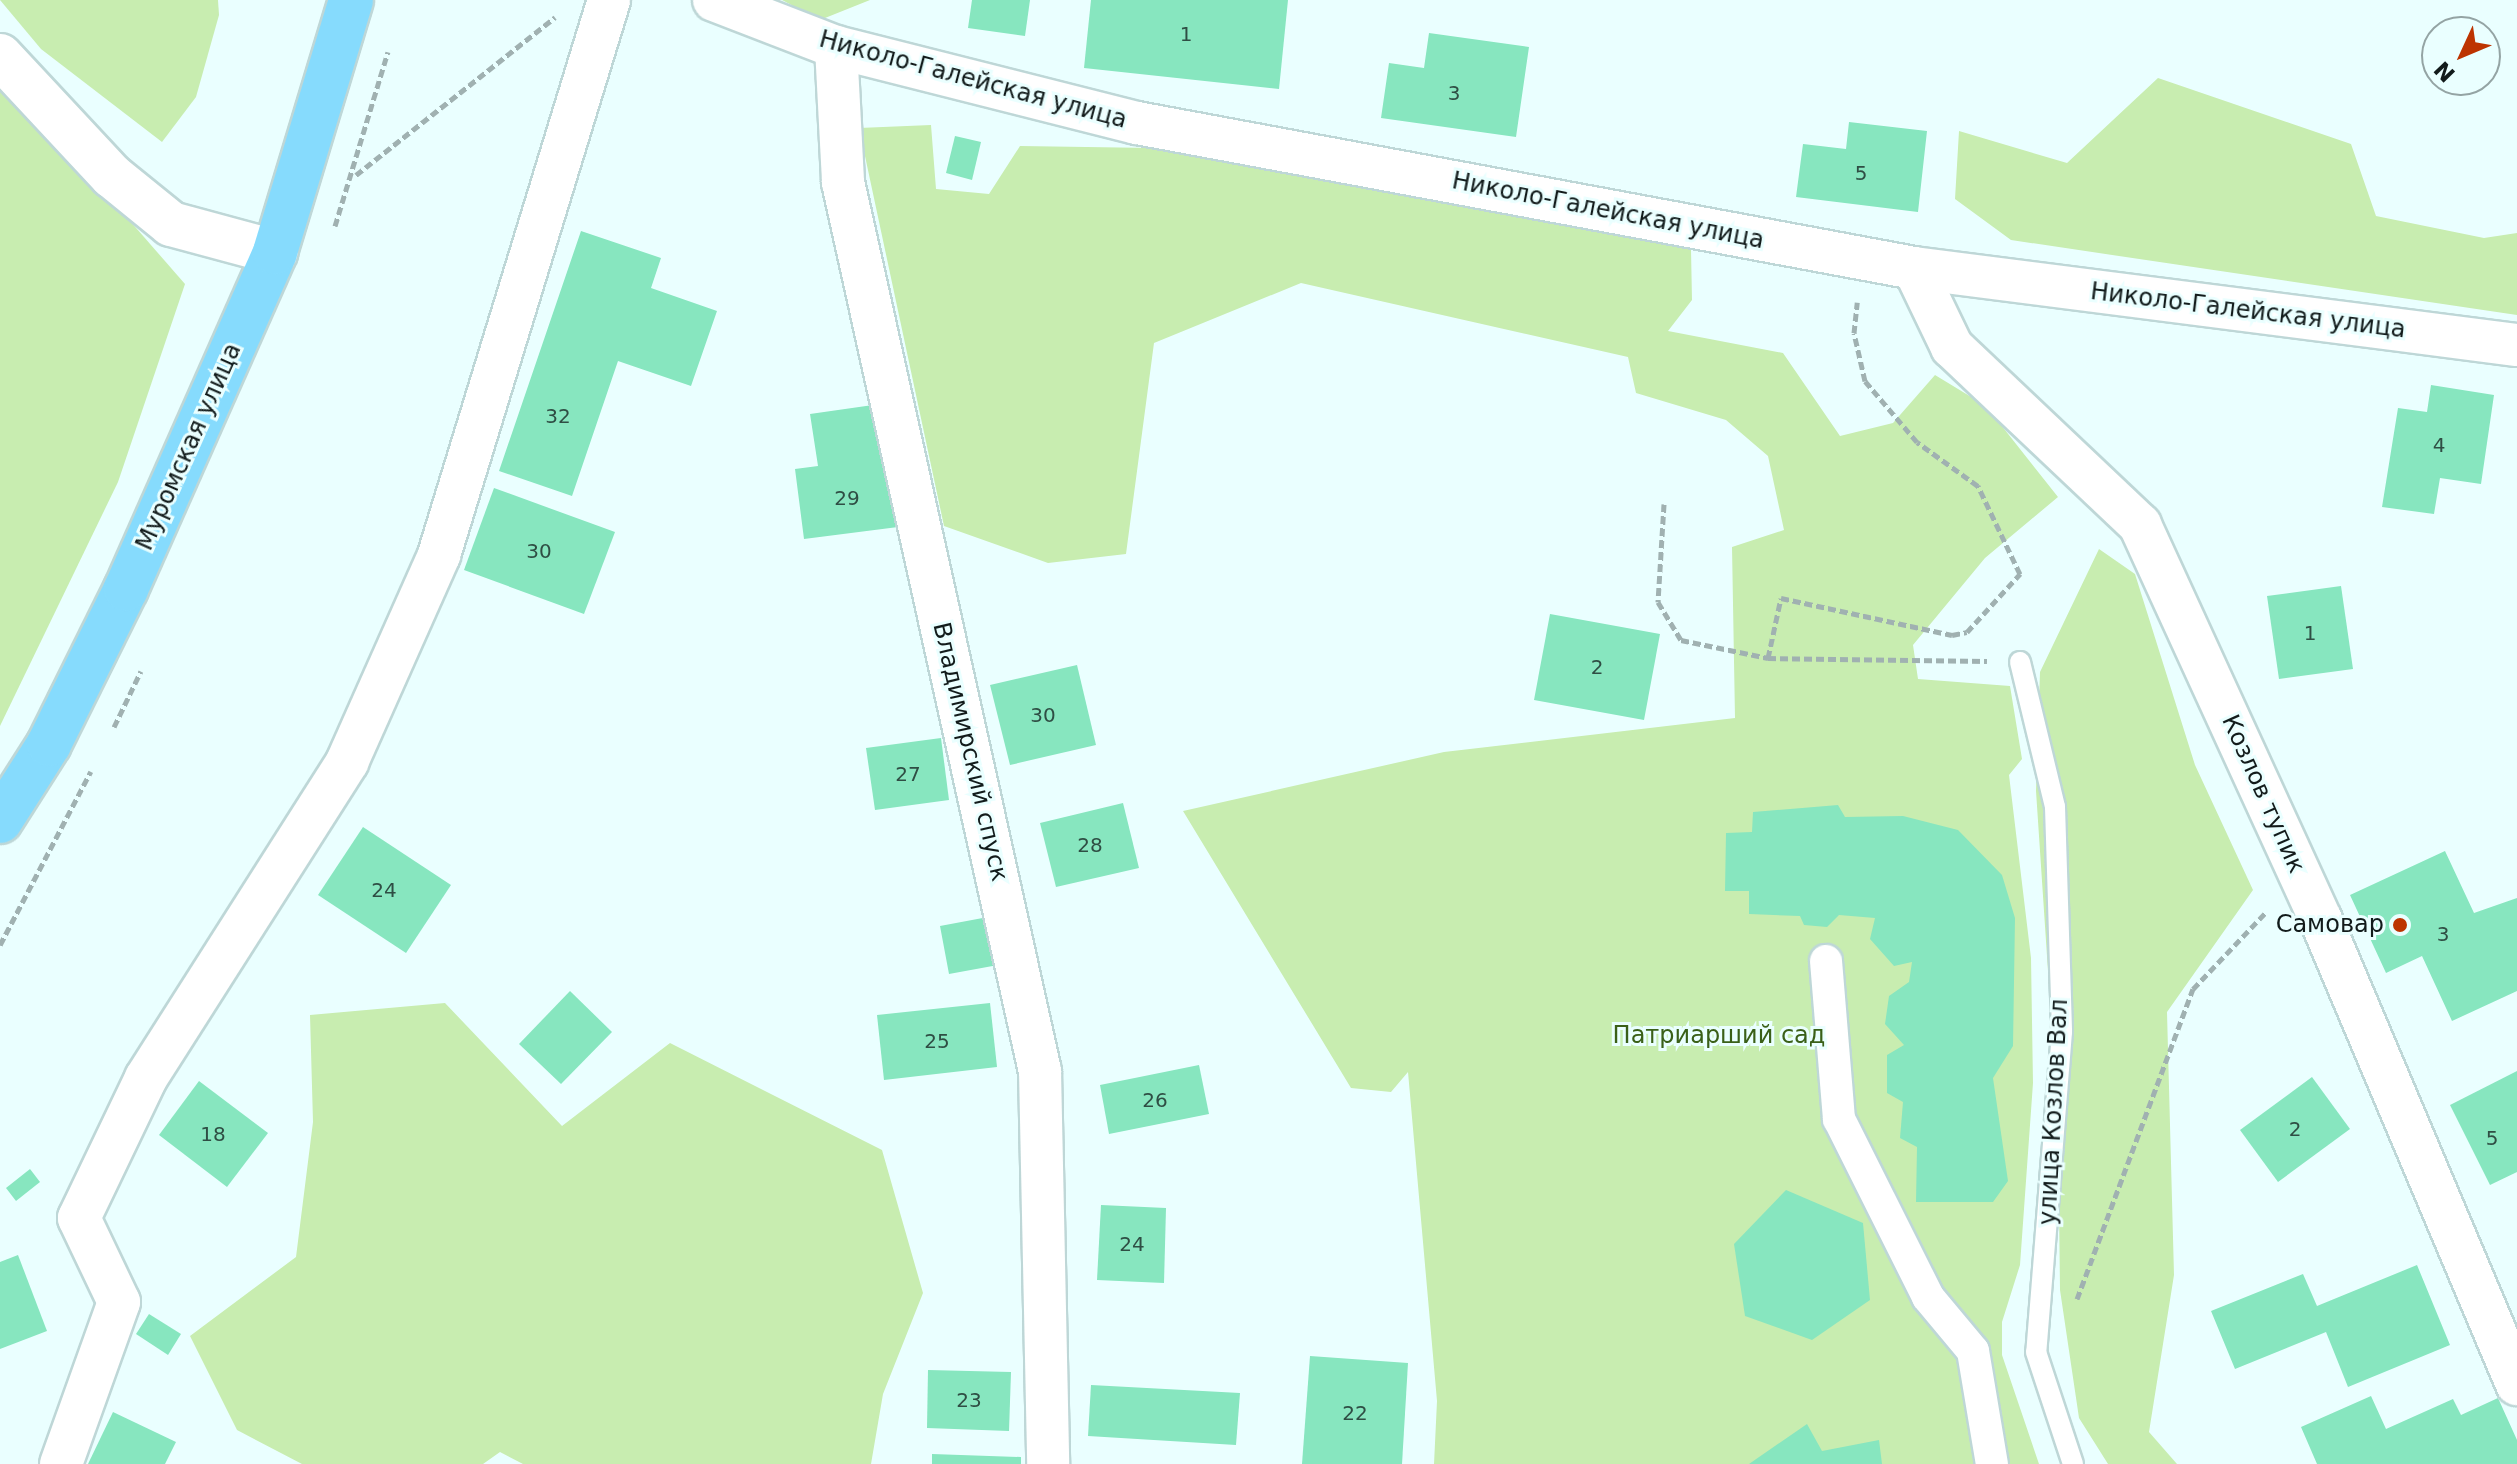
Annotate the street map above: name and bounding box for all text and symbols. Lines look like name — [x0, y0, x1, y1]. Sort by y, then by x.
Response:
north arrow — [2421, 16, 2501, 96]
house number: 1 — [1180, 22, 1192, 46]
street label: Николо-Галейская улица — [816, 25, 1130, 135]
text: N — [2429, 56, 2460, 87]
house number: 3 — [1448, 81, 1460, 105]
house number: 5 — [1855, 161, 1867, 185]
street label: Николо-Галейская улица — [1450, 167, 1766, 255]
street label: Николо-Галейская улица — [2089, 277, 2407, 345]
street label: Муромская улица — [130, 339, 248, 555]
house number: 32 — [545, 404, 571, 428]
house number: 4 — [2433, 433, 2445, 457]
house number: 29 — [834, 486, 860, 510]
house number: 30 — [526, 539, 552, 563]
street label: Владимирский спуск — [926, 620, 1014, 884]
house number: 1 — [2304, 621, 2316, 645]
house number: 2 — [1591, 655, 1603, 679]
house number: 30 — [1030, 703, 1056, 727]
street label: Козлов тупик — [2215, 710, 2311, 878]
house number: 27 — [895, 762, 921, 786]
house number: 28 — [1077, 833, 1103, 857]
house number: 24 — [371, 878, 397, 902]
place label: Самовар — [2276, 911, 2384, 939]
marker: Самовар — [2391, 916, 2409, 934]
house number: 3 — [2437, 922, 2449, 946]
street label: улица Козлов Вал — [2034, 998, 2074, 1226]
park label: Патриарший сад — [1613, 1022, 1825, 1050]
house number: 25 — [924, 1029, 950, 1053]
house number: 26 — [1142, 1088, 1168, 1112]
house number: 2 — [2289, 1117, 2301, 1141]
house number: 18 — [200, 1122, 226, 1146]
house number: 5 — [2486, 1126, 2498, 1150]
house number: 24 — [1119, 1232, 1145, 1256]
house number: 23 — [956, 1388, 982, 1412]
house number: 22 — [1342, 1401, 1368, 1425]

